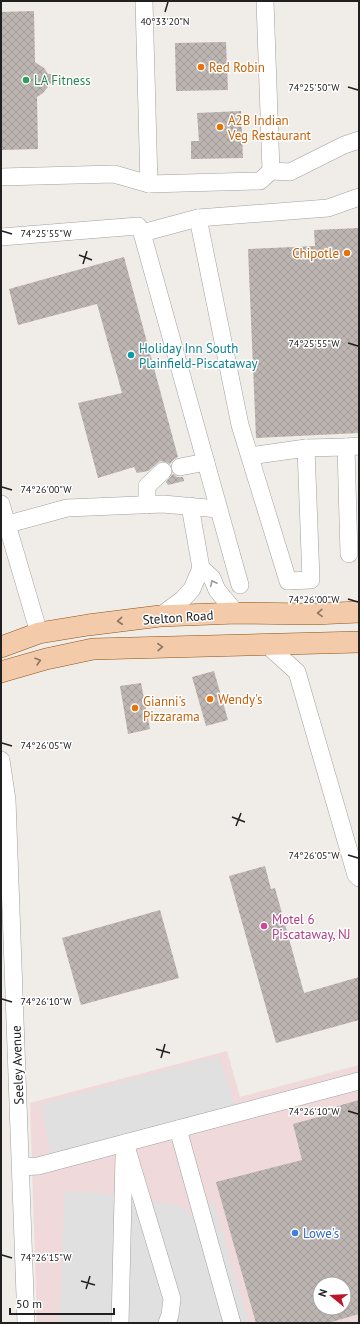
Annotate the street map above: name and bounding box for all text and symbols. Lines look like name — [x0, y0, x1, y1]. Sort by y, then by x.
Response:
text: 40°33'20"N — [140, 15, 190, 28]
place label: Red Robin — [209, 59, 265, 76]
marker: Red Robin — [196, 62, 206, 72]
place label: LA Fitness — [34, 72, 91, 89]
marker: LA Fitness — [21, 75, 31, 85]
text: 74°25'50"W — [288, 81, 340, 94]
place label: A2B Indian Veg Restaurant — [227, 112, 312, 144]
marker: A2B Indian Veg Restaurant — [215, 122, 225, 132]
text: 74°25'55"W — [20, 227, 72, 240]
place label: Chipotle — [292, 245, 339, 262]
marker: Chipotle — [342, 248, 352, 258]
text: 74°25'55"W — [288, 337, 340, 350]
place label: Holiday Inn South Plainfield-Piscataway — [139, 340, 258, 372]
marker: Holiday Inn South Plainfield-Piscataway — [126, 350, 136, 360]
text: 74°26'00"W — [20, 483, 72, 496]
one-way arrow — [210, 579, 218, 587]
text: 74°26'00"W — [288, 593, 340, 606]
street label: Stelton Road — [142, 607, 214, 628]
one-way arrow — [317, 609, 323, 618]
one-way arrow — [117, 616, 123, 625]
one-way arrow — [157, 643, 163, 651]
one-way arrow — [35, 657, 42, 665]
place label: Wendy's — [218, 691, 263, 708]
place label: Gianni's Pizzarama — [143, 693, 200, 725]
marker: Wendy's — [205, 694, 215, 704]
marker: Gianni's Pizzarama — [130, 703, 140, 713]
text: 74°26'05"W — [20, 739, 72, 752]
text: 74°26'05"W — [288, 849, 340, 862]
place label: Motel 6 Piscataway, NJ — [272, 911, 350, 943]
marker: Motel 6 Piscataway, NJ — [259, 921, 269, 931]
text: 74°26'10"W — [20, 995, 72, 1008]
street label: Seeley Avenue — [8, 1025, 27, 1105]
text: 74°26'10"W — [288, 1105, 340, 1118]
place label: Lowe's — [303, 1225, 339, 1242]
marker: Lowe's — [290, 1228, 300, 1238]
text: 74°26'15"W — [20, 1251, 72, 1264]
north arrow — [312, 1276, 352, 1316]
text: N — [315, 1287, 330, 1299]
scale bar — [10, 1290, 114, 1316]
text: 50 m — [16, 1296, 42, 1311]

